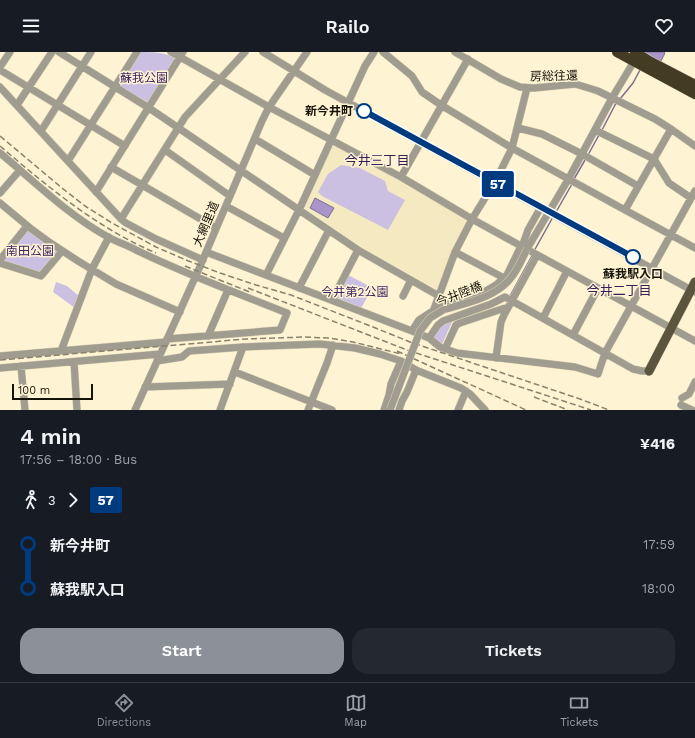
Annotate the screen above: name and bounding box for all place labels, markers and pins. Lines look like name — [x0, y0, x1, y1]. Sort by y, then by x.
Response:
marker: 新今井町 — [356, 103, 372, 119]
place label: 新今井町 — [305, 104, 353, 118]
marker: 蘇我駅入口 — [625, 249, 641, 265]
place label: 蘇我駅入口 — [603, 267, 663, 281]

